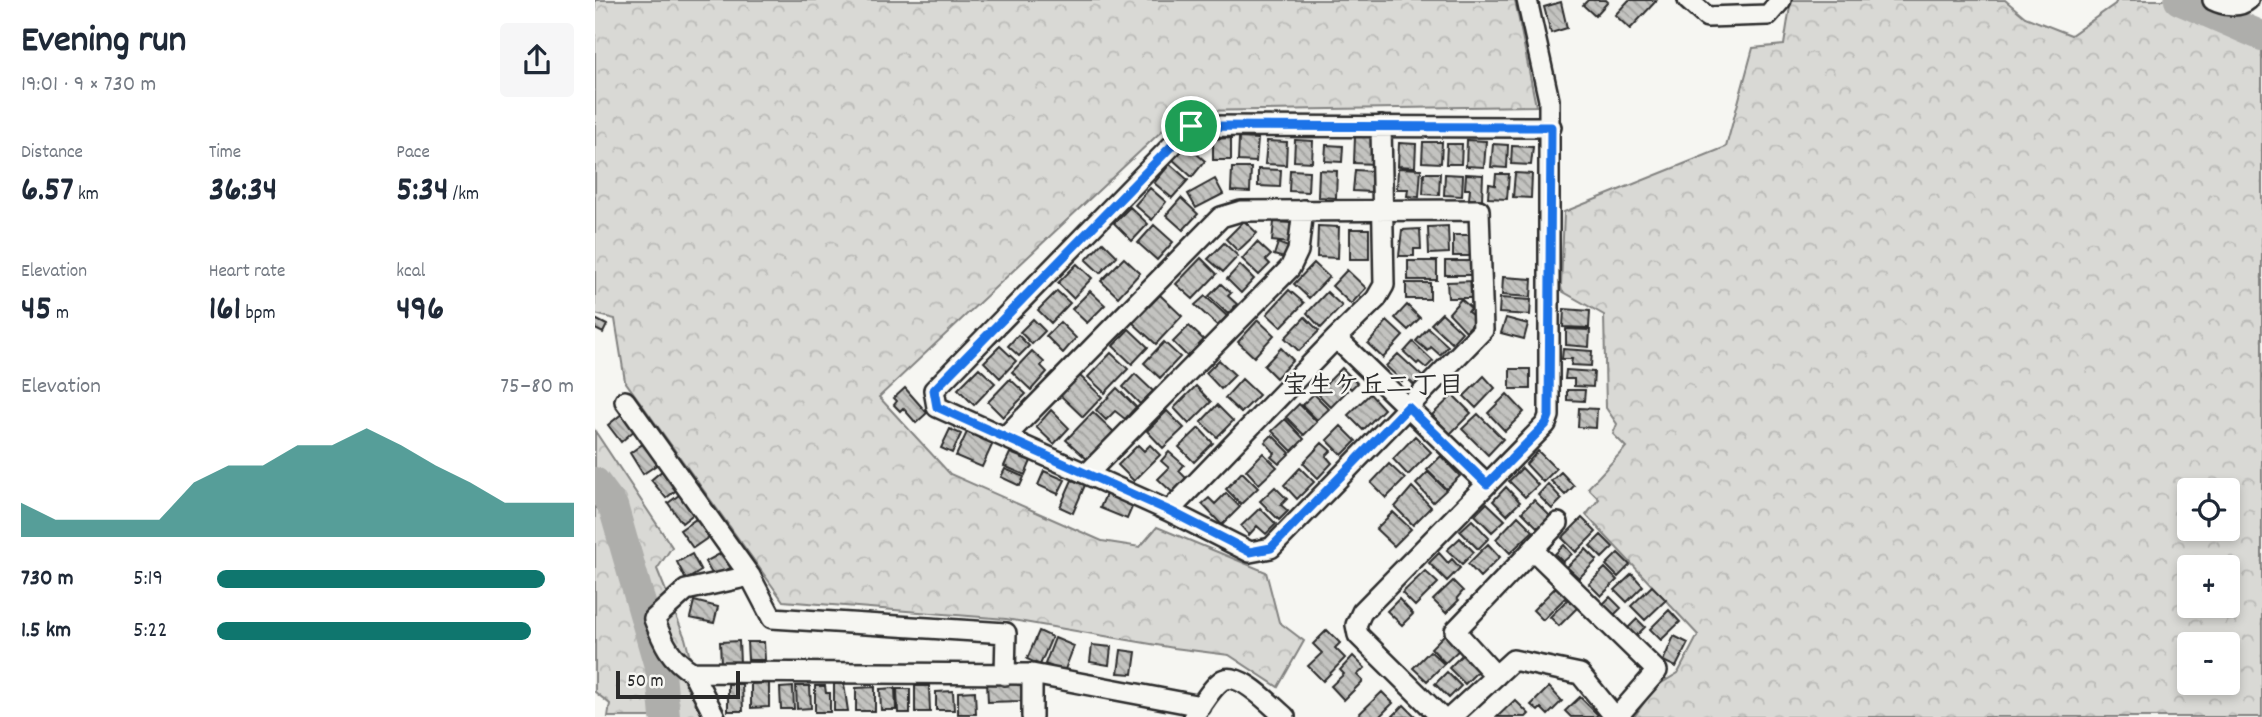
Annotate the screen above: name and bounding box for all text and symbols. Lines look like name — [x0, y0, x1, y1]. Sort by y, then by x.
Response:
text: Evening run — [21, 15, 186, 70]
button: share — [500, 23, 574, 97]
text: 19:01 · 9 × 730 m — [21, 69, 156, 102]
pin — [1161, 96, 1221, 156]
icon: arrive — [1172, 107, 1210, 145]
text: Distance — [21, 140, 83, 167]
text: Time — [209, 140, 241, 167]
text: Pace — [396, 140, 430, 167]
text: 6.57 — [21, 167, 74, 217]
text: 36:34 — [209, 167, 277, 217]
text: 5:34 — [396, 167, 448, 217]
text: km — [74, 182, 99, 209]
text: /km — [448, 182, 479, 209]
text: Elevation — [21, 259, 87, 286]
text: Heart rate — [209, 259, 285, 286]
text: kcal — [396, 259, 425, 286]
text: 45 — [21, 286, 52, 336]
text: 161 — [209, 286, 241, 336]
text: 496 — [396, 286, 444, 336]
text: m — [52, 301, 69, 328]
text: bpm — [241, 301, 276, 328]
district label: 宝生ケ丘二丁目 — [1282, 369, 1464, 406]
text: Elevation — [21, 371, 101, 404]
text: 75–80 m — [500, 371, 574, 404]
map controls — [2177, 478, 2240, 695]
button: locate — [2177, 478, 2240, 541]
button: + — [2177, 555, 2240, 618]
text: 730 m — [21, 563, 74, 596]
text: 5:19 — [133, 563, 163, 596]
text: 1.5 km — [21, 615, 71, 648]
text: 5:22 — [133, 615, 168, 648]
button: − — [2177, 632, 2240, 695]
scale bar — [616, 668, 740, 700]
text: 50 m — [627, 669, 664, 696]

